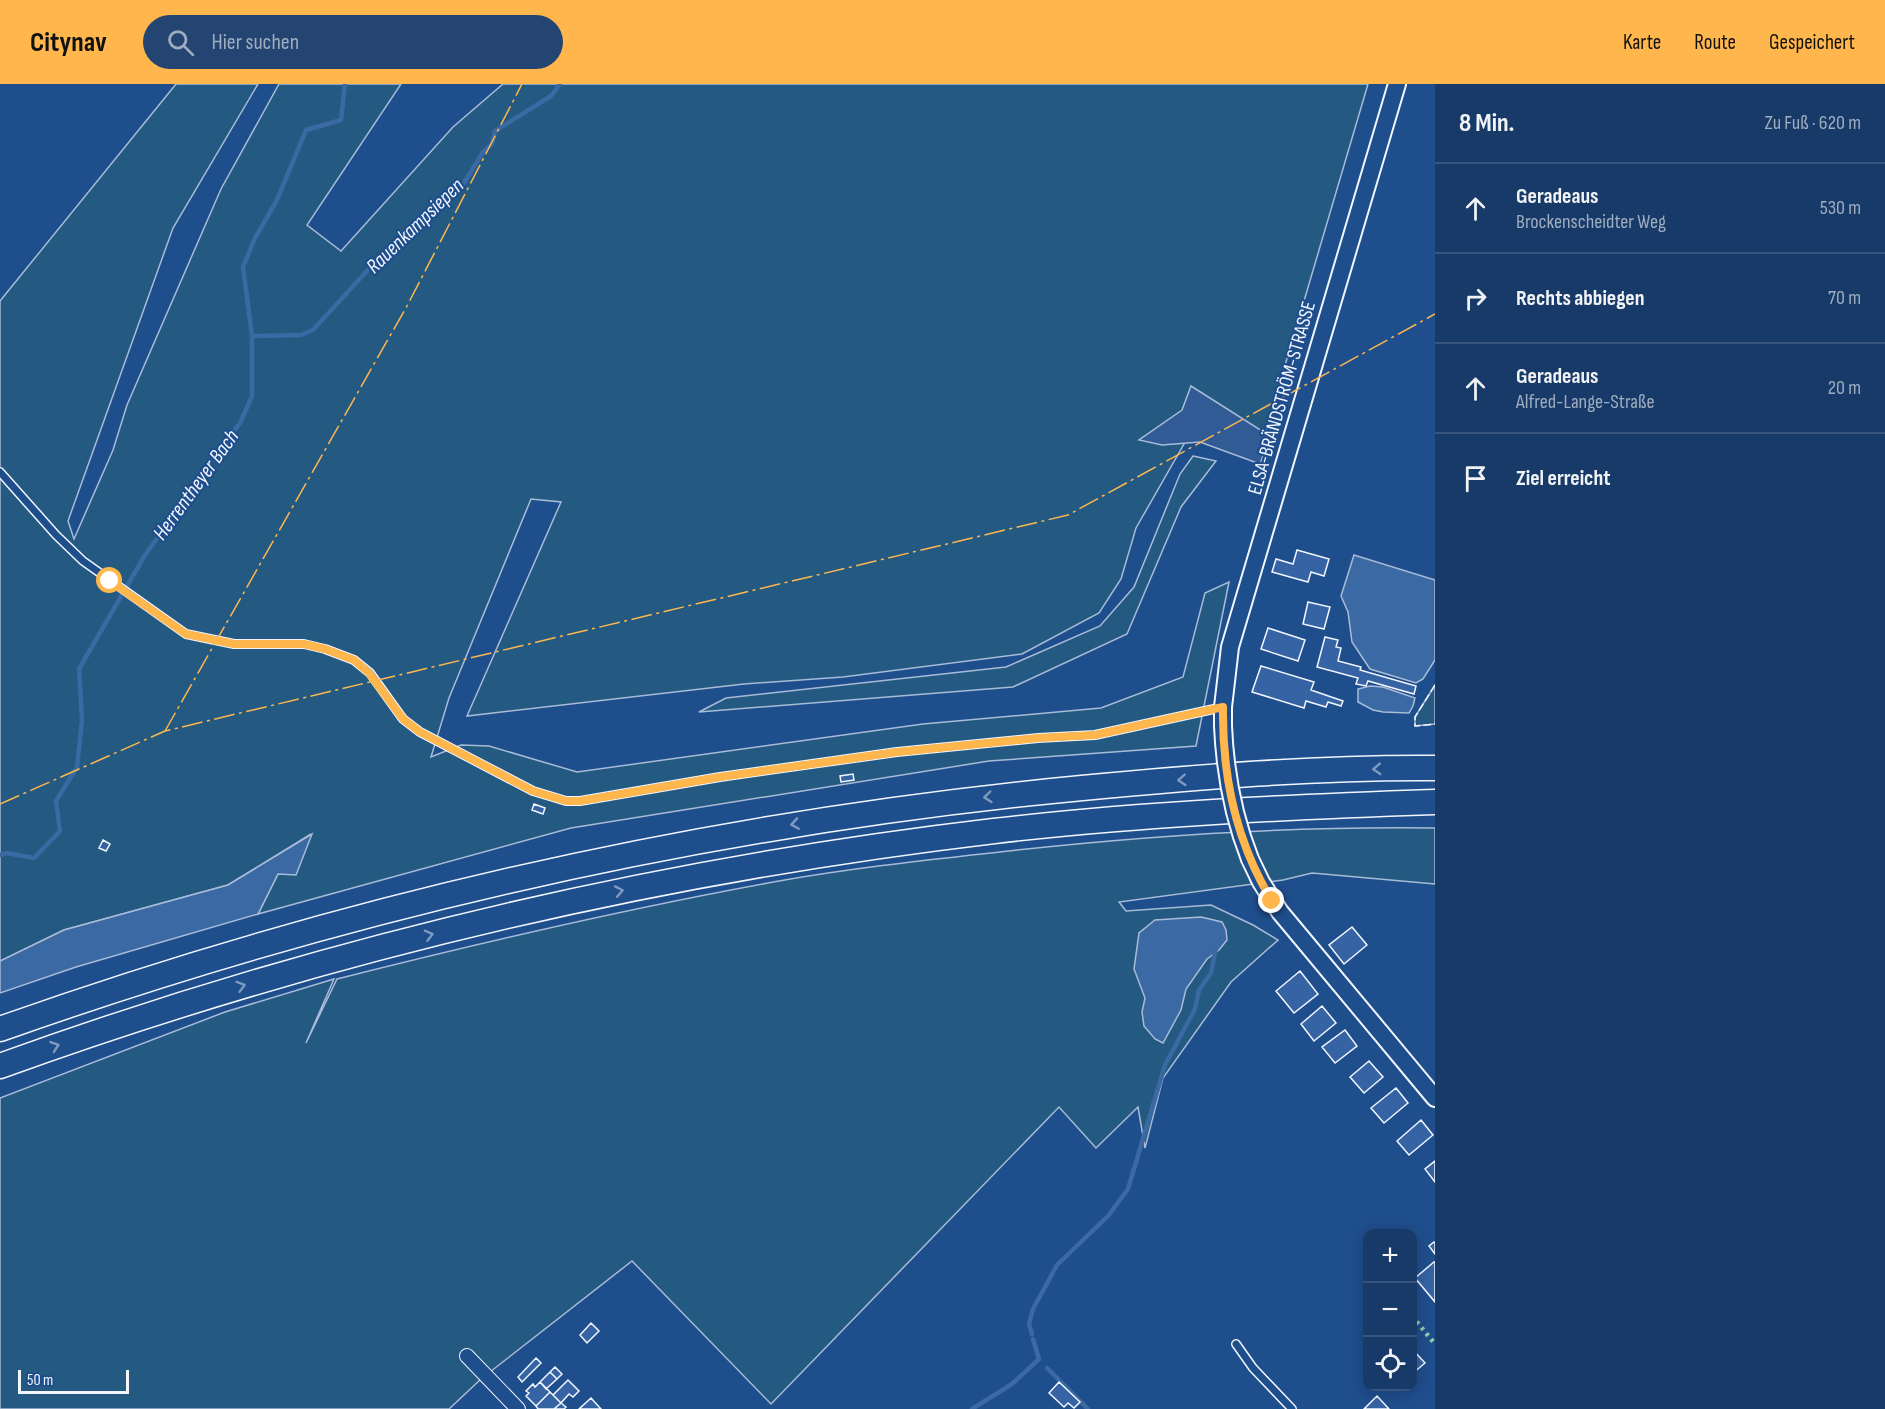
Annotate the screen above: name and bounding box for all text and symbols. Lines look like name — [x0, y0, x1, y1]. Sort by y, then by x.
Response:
search box — [143, 15, 563, 69]
text: Citynav — [30, 26, 107, 59]
icon: search — [164, 26, 197, 59]
text: Hier suchen — [212, 29, 299, 56]
text: Karte — [1623, 30, 1661, 55]
text: Route — [1694, 30, 1736, 55]
text: Gespeichert — [1769, 30, 1855, 55]
text: 8 Min. — [1459, 108, 1515, 139]
text: Zu Fuß · 620 m — [1765, 111, 1861, 135]
water label: Rauenkampsiepen — [361, 173, 469, 279]
text: Geradeaus — [1516, 183, 1599, 210]
icon: ahead — [1459, 192, 1492, 225]
text: 530 m — [1820, 196, 1861, 220]
text: Brockenscheidter Weg — [1516, 210, 1666, 234]
icon: right — [1459, 282, 1492, 315]
text: Rechts abbiegen — [1516, 285, 1645, 312]
text: 70 m — [1828, 286, 1861, 310]
street label: ELSA-BRÄNDSTRÖM-STRASSE — [1243, 299, 1321, 497]
text: Geradeaus — [1516, 363, 1599, 390]
icon: ahead — [1459, 372, 1492, 405]
text: 20 m — [1828, 376, 1861, 400]
text: Alfred-Lange-Straße — [1516, 390, 1655, 414]
water label: Herrentheyer Bach — [148, 425, 244, 545]
icon: arrive — [1459, 462, 1492, 495]
text: Ziel erreicht — [1516, 465, 1611, 492]
route start — [96, 567, 122, 593]
one-way arrow — [1372, 762, 1381, 775]
one-way arrow — [1177, 773, 1186, 786]
one-way arrow — [983, 790, 992, 803]
one-way arrow — [790, 818, 799, 830]
one-way arrow — [613, 885, 623, 898]
route end — [1258, 887, 1284, 913]
one-way arrow — [423, 930, 433, 943]
one-way arrow — [235, 981, 245, 993]
one-way arrow — [49, 1041, 60, 1054]
map controls — [1363, 1229, 1417, 1391]
button: + — [1363, 1229, 1417, 1283]
button: − — [1363, 1283, 1417, 1337]
button: locate — [1363, 1337, 1417, 1391]
scale bar — [18, 1367, 129, 1394]
text: 50 m — [27, 1371, 53, 1390]

